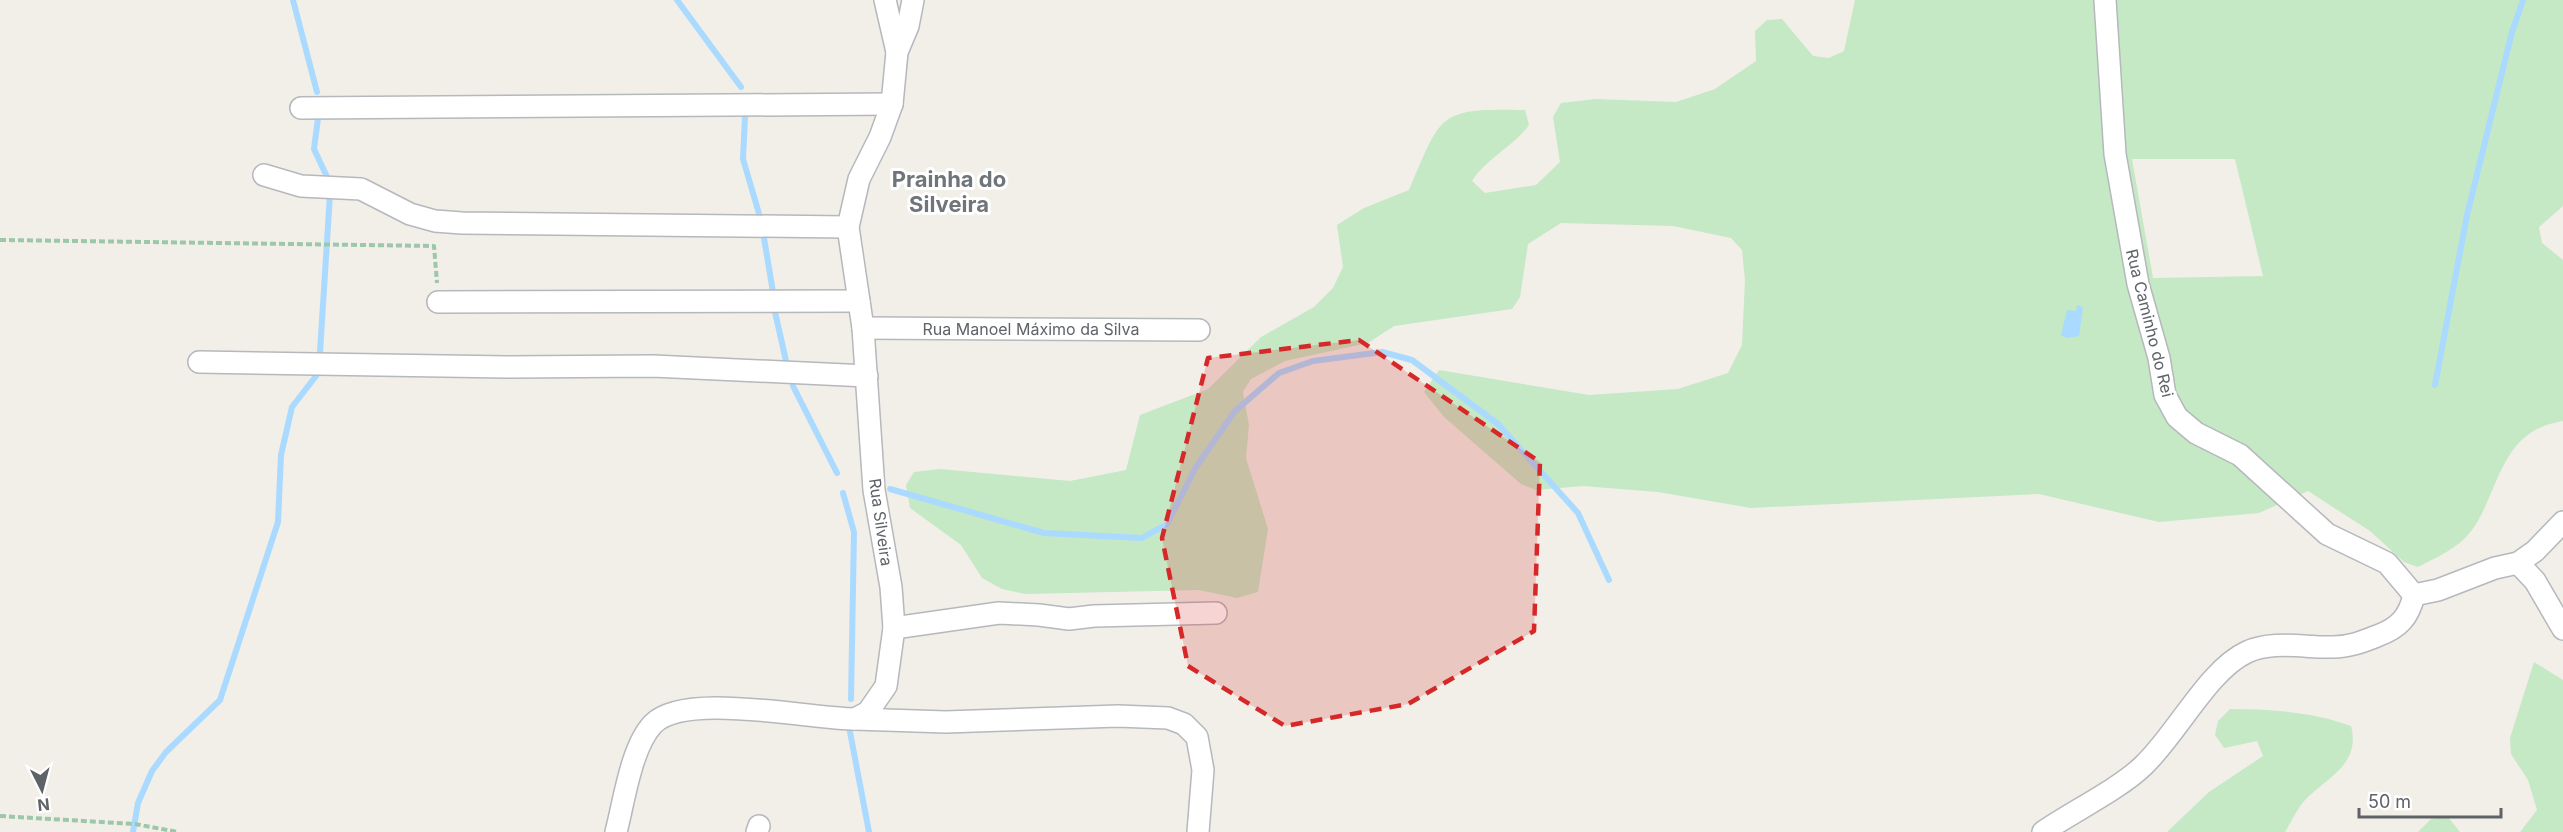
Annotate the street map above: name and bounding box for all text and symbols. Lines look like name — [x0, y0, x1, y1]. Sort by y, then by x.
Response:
district label: Prainha do Silveira — [892, 166, 1006, 217]
street label: Rua Caminho do Rei — [2122, 247, 2178, 399]
street label: Rua Manoel Máximo da Silva — [923, 319, 1139, 339]
street label: Rua Silveira — [865, 477, 897, 567]
north arrow — [12, 760, 72, 820]
scale bar — [2359, 781, 2502, 819]
text: 50 m — [2368, 791, 2411, 812]
text: N — [36, 794, 51, 816]

